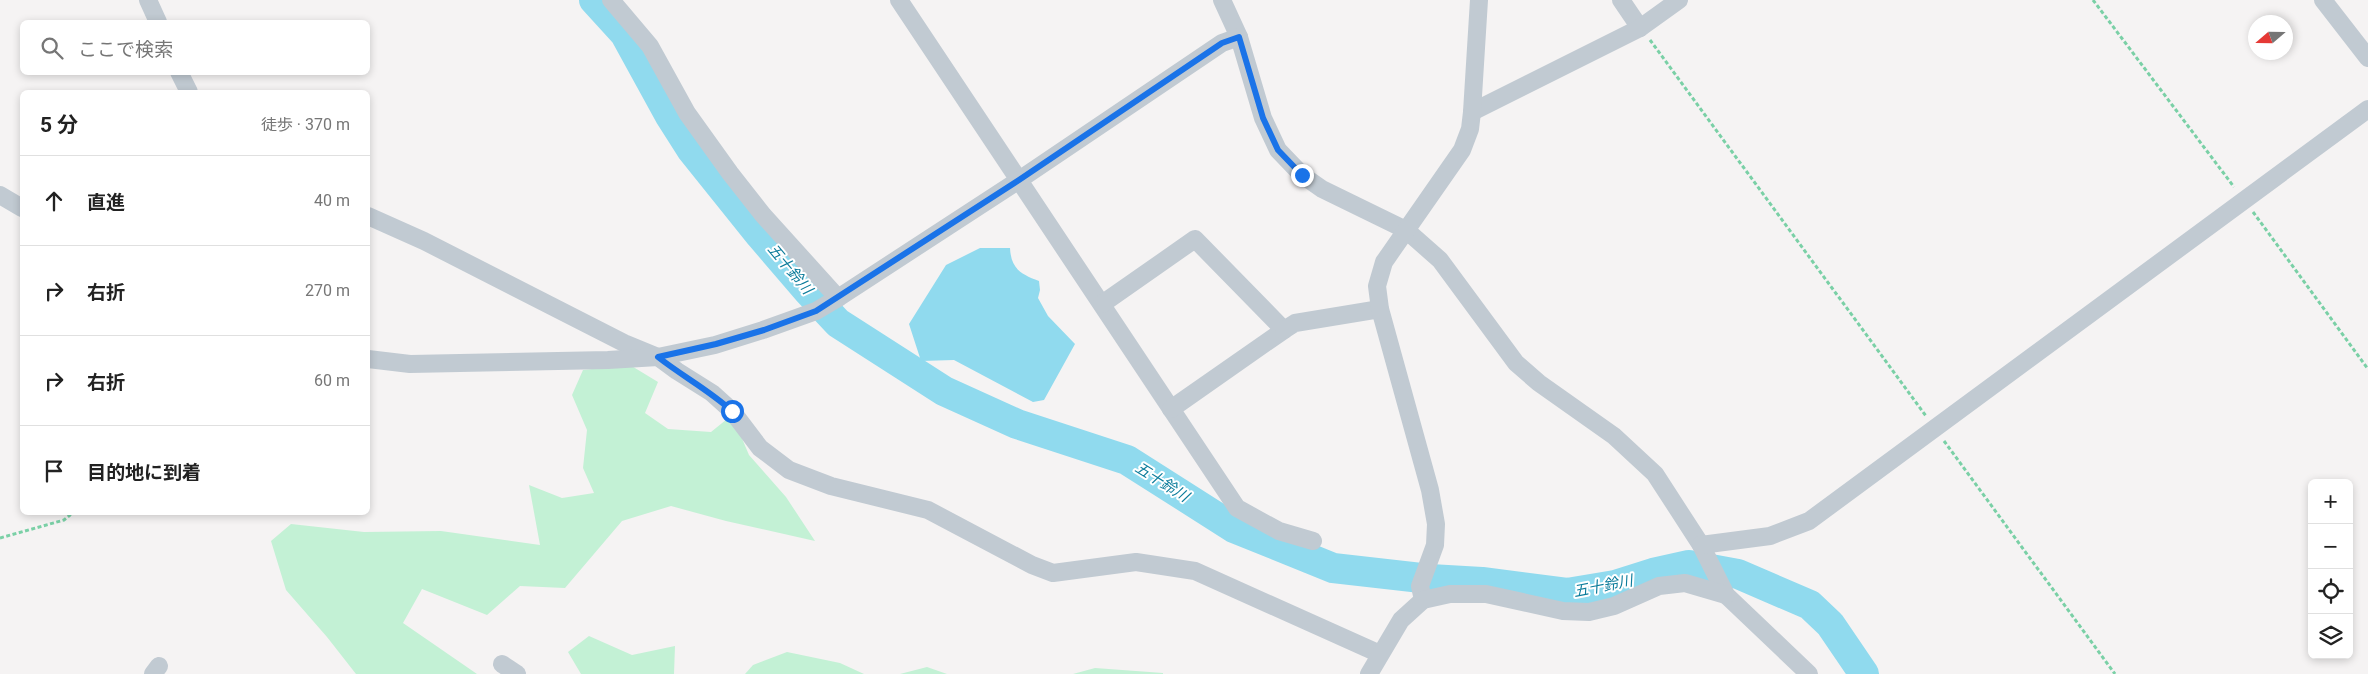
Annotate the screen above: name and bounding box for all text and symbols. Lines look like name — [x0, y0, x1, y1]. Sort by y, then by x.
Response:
north arrow — [2248, 15, 2293, 60]
search box — [20, 20, 370, 75]
icon: search — [38, 34, 66, 62]
text: ここで検索 — [78, 38, 173, 61]
text: 5 分 — [40, 113, 78, 137]
text: 徒歩 · 370 m — [261, 115, 350, 134]
route end — [1291, 164, 1314, 187]
icon: ahead — [40, 187, 68, 215]
text: 直進 — [87, 191, 125, 214]
text: 40 m — [314, 191, 350, 210]
water label: 五十鈴川 — [764, 240, 817, 299]
icon: right — [40, 277, 68, 305]
text: 右折 — [87, 281, 125, 304]
text: 270 m — [305, 281, 350, 300]
icon: right — [40, 367, 68, 395]
text: 右折 — [87, 371, 125, 394]
text: 60 m — [314, 371, 350, 390]
route start — [721, 400, 744, 423]
icon: arrive — [40, 457, 68, 485]
water label: 五十鈴川 — [1132, 458, 1194, 507]
text: 目的地に到着 — [87, 461, 201, 484]
map controls — [2308, 479, 2353, 659]
button: + — [2308, 479, 2353, 524]
button: − — [2308, 524, 2353, 569]
button: locate — [2308, 569, 2353, 614]
water label: 五十鈴川 — [1572, 571, 1636, 601]
button: layers — [2308, 614, 2353, 659]

